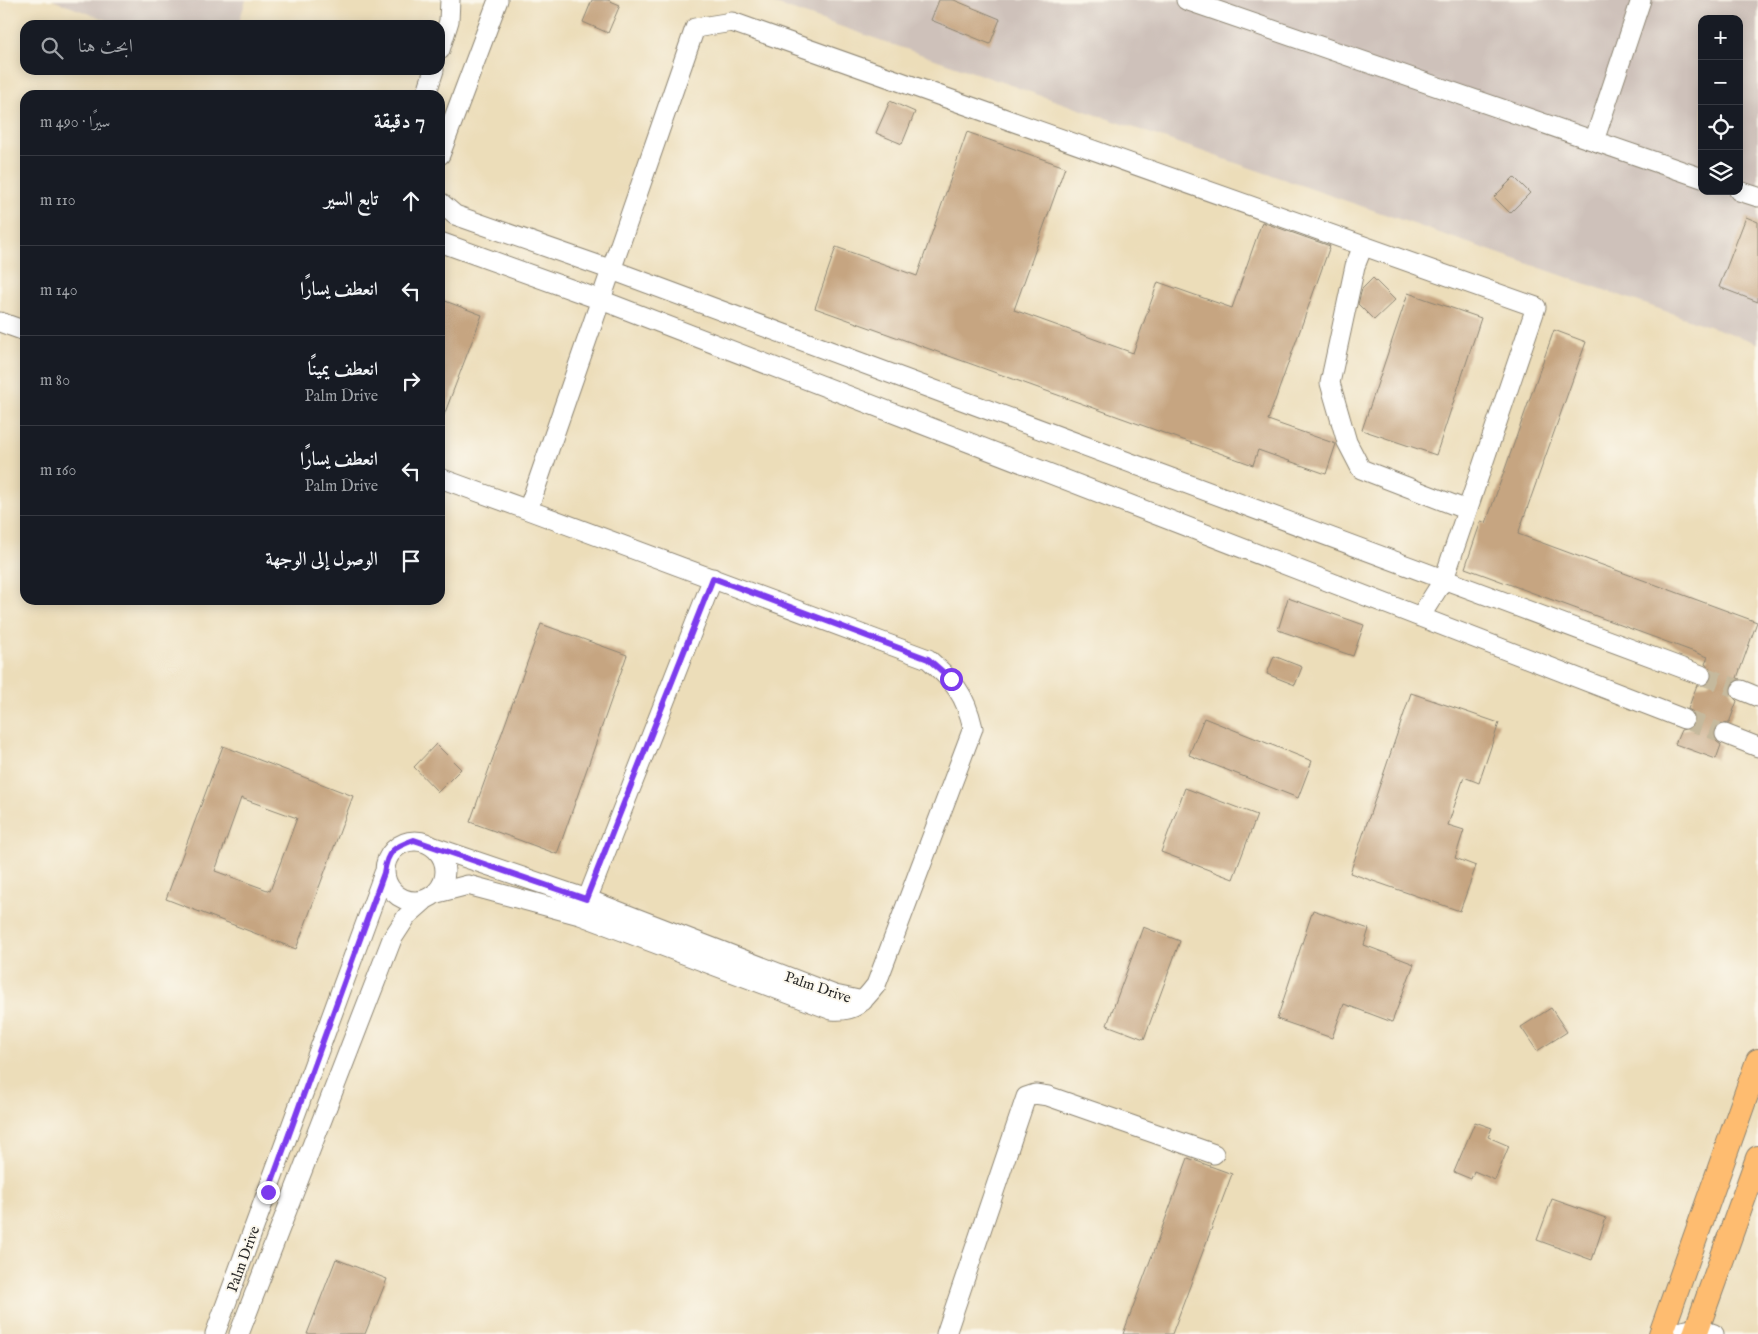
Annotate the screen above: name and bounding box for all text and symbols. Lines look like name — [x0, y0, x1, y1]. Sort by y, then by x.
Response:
map controls — [1698, 15, 1743, 195]
button: + — [1698, 15, 1743, 60]
search box — [20, 20, 445, 75]
icon: search — [38, 34, 66, 62]
text: ابحث هنا — [78, 35, 133, 59]
button: − — [1698, 60, 1743, 105]
button: locate — [1698, 105, 1743, 150]
text: 7 دقيقة — [374, 109, 425, 136]
text: سيرًا · 490 m — [40, 113, 110, 133]
button: layers — [1698, 150, 1743, 195]
icon: ahead — [397, 187, 425, 215]
text: تابع السير — [324, 188, 378, 212]
text: 110 m — [40, 191, 76, 211]
icon: left — [397, 277, 425, 305]
text: انعطف يسارًا — [300, 278, 378, 302]
text: 140 m — [40, 281, 78, 301]
text: انعطف يمينًا — [308, 358, 378, 382]
icon: right — [397, 367, 425, 395]
text: 80 m — [40, 371, 70, 391]
text: Palm Drive — [304, 387, 378, 407]
text: انعطف يسارًا — [300, 448, 378, 472]
icon: left — [397, 457, 425, 485]
text: 160 m — [40, 461, 76, 481]
text: Palm Drive — [304, 477, 378, 497]
icon: arrive — [397, 547, 425, 575]
text: الوصول إلى الوجهة — [266, 548, 378, 572]
route start — [940, 668, 963, 691]
street label: Palm Drive — [782, 967, 854, 1008]
route end — [257, 1181, 280, 1204]
street label: Palm Drive — [223, 1223, 264, 1295]

